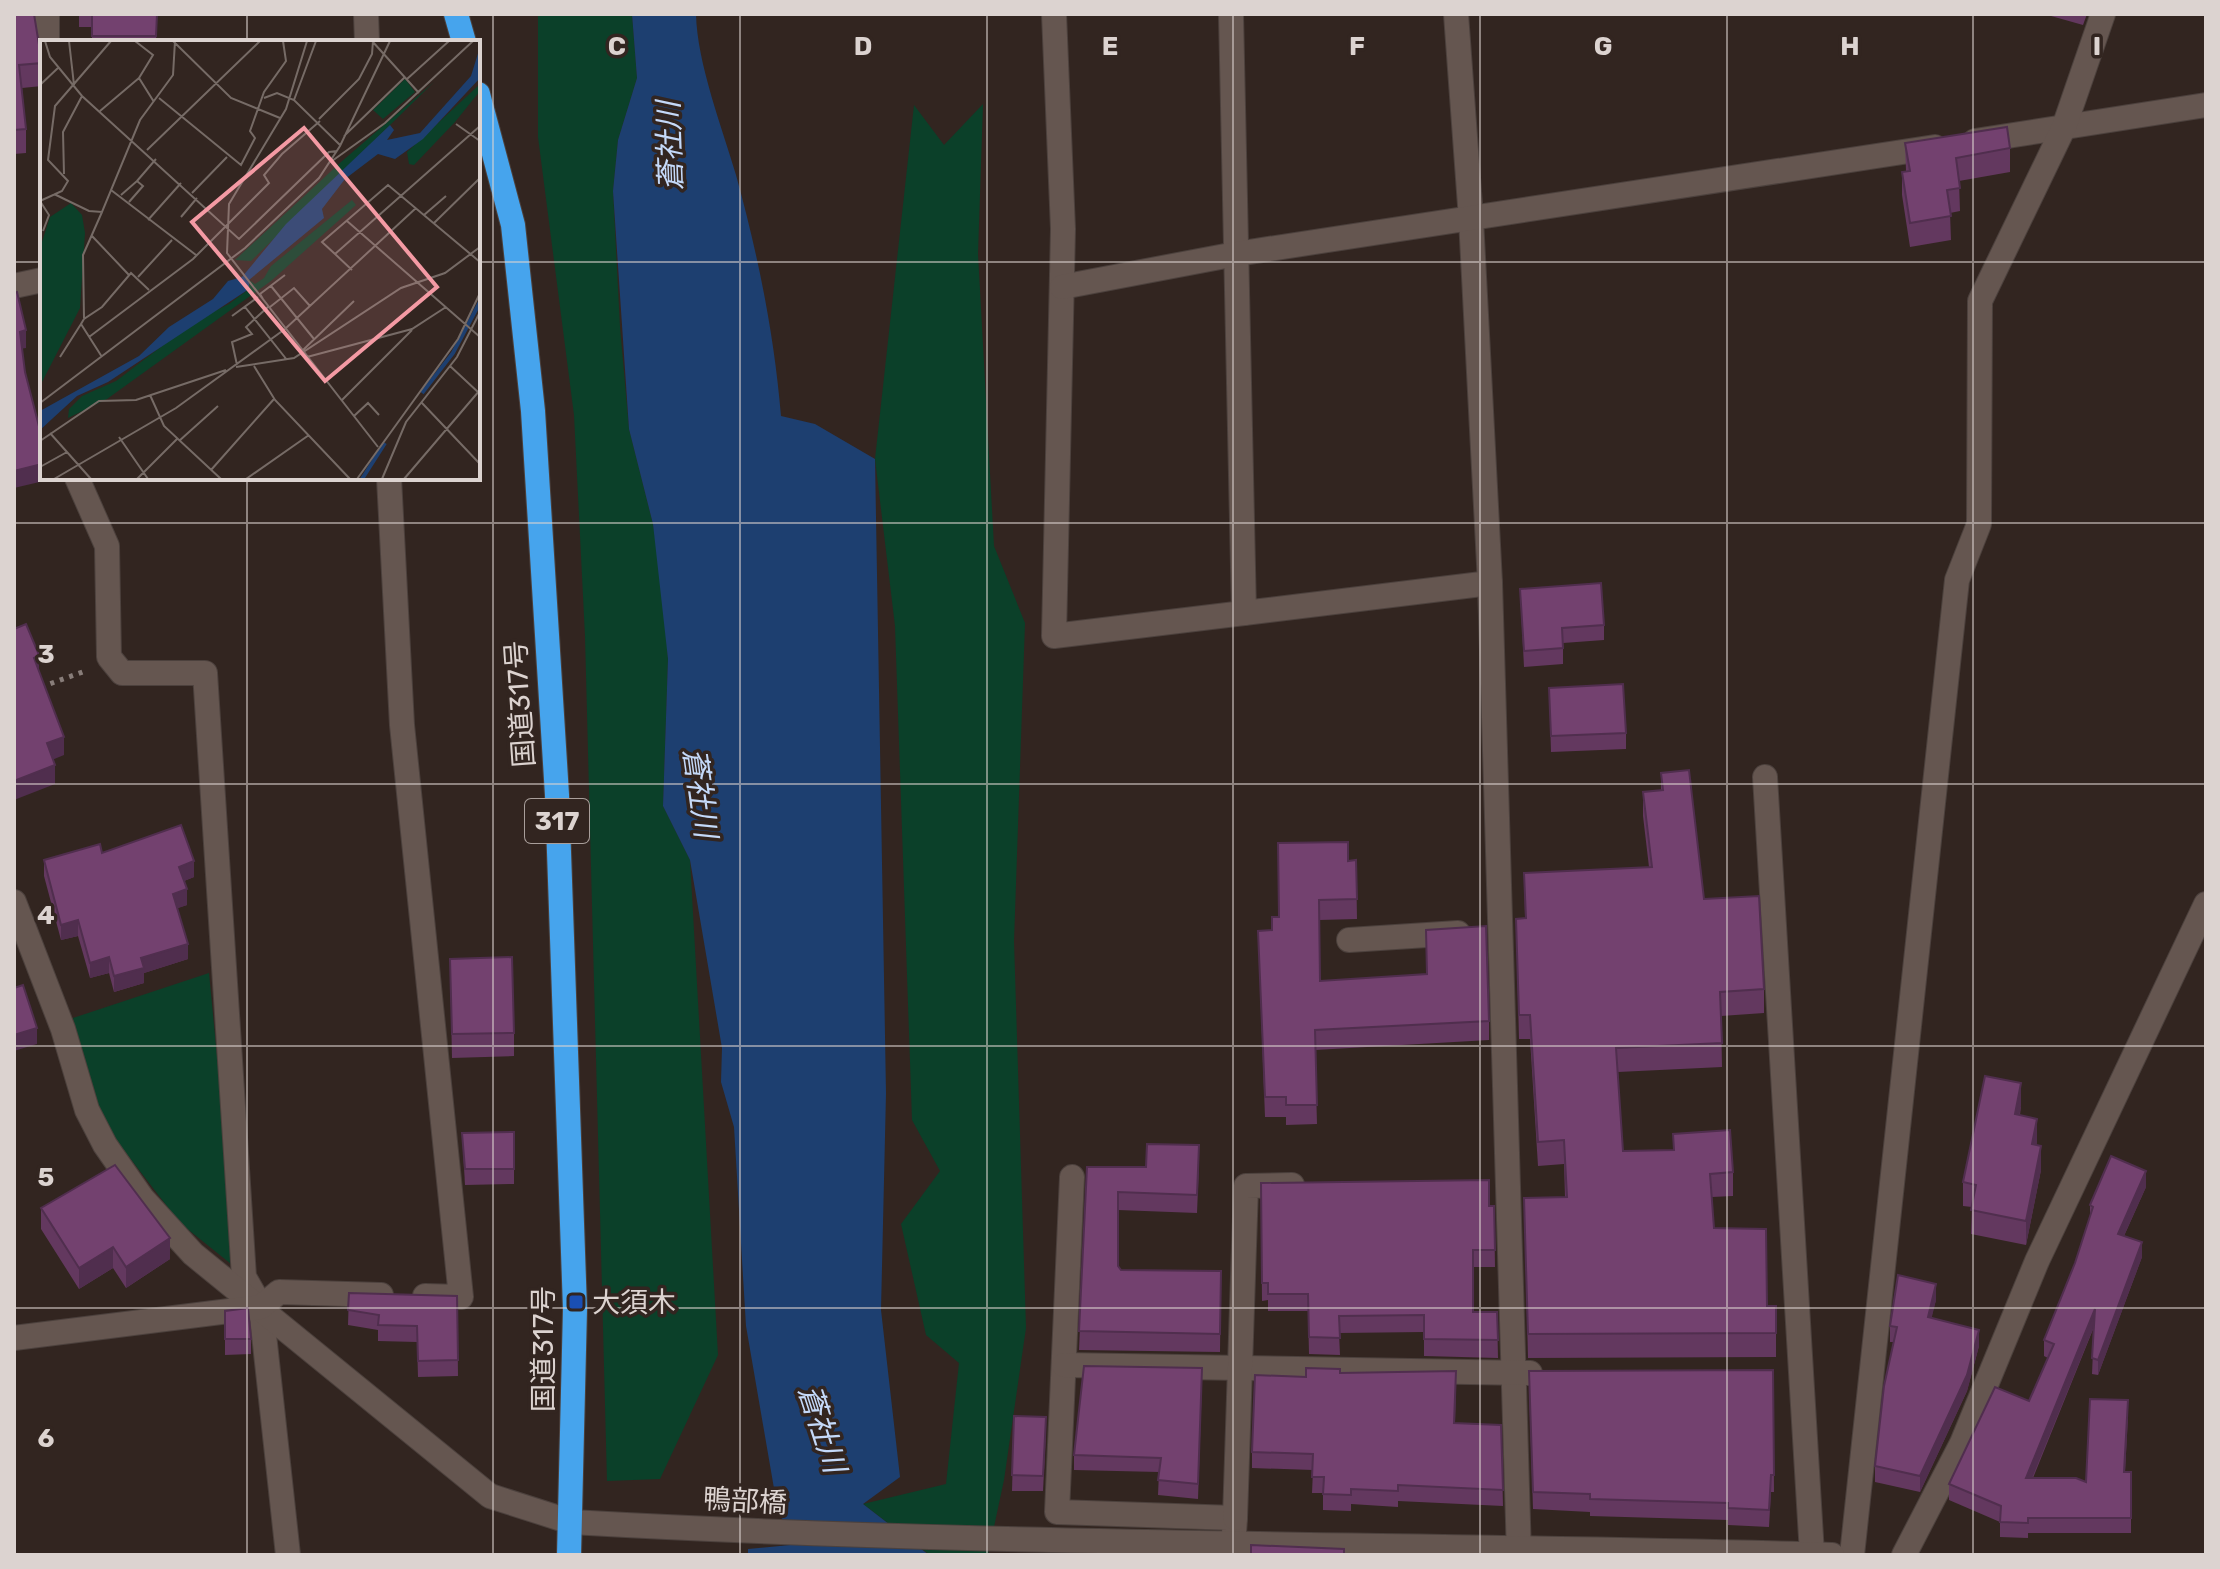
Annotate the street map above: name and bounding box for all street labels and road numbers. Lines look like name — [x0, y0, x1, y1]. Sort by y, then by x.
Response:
street label: 国道317号 — [499, 640, 541, 768]
road number: 317 — [525, 799, 589, 843]
street label: 国道317号 — [527, 1286, 560, 1412]
street label: 鴨部橋 — [702, 1482, 788, 1520]

